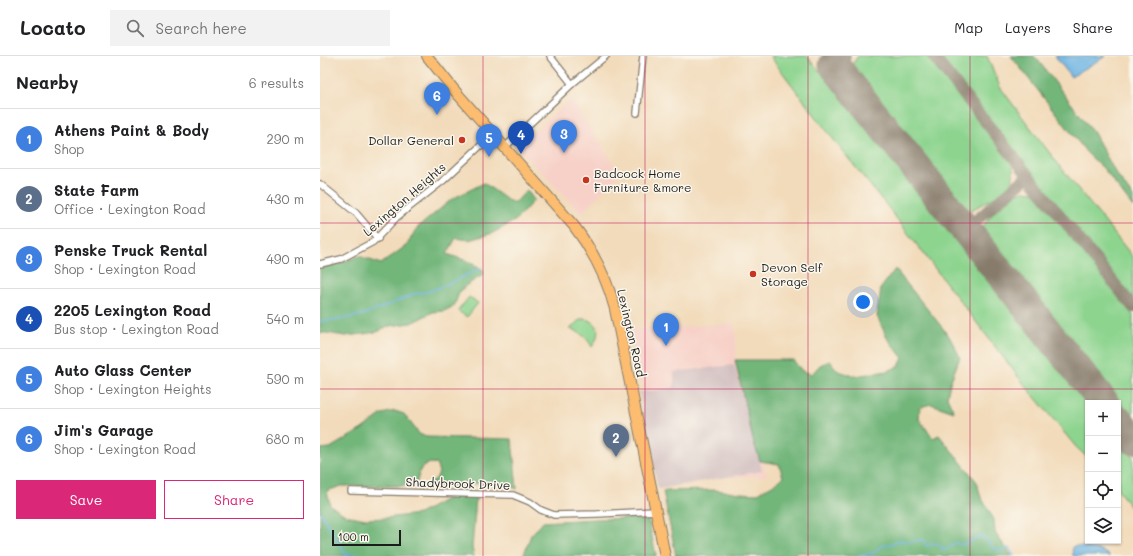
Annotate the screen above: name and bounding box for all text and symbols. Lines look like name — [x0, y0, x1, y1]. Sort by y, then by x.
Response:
search box — [110, 10, 390, 46]
text: Locato — [20, 15, 86, 40]
icon: search — [124, 17, 146, 39]
text: Search here — [156, 18, 247, 38]
text: Map — [954, 18, 983, 37]
text: Layers — [1005, 18, 1051, 37]
text: Share — [1073, 18, 1113, 37]
text: Nearby — [16, 71, 78, 93]
text: 6 results — [249, 74, 304, 91]
pin: 6 — [424, 82, 450, 115]
text: Athens Paint & Body — [54, 120, 209, 140]
pin: 3 — [551, 120, 577, 153]
pin: 4 — [508, 121, 534, 154]
pin: 5 — [476, 124, 502, 157]
text: 1 — [26, 130, 32, 147]
text: 290 m — [267, 130, 304, 147]
place label: Dollar General — [368, 132, 454, 148]
marker: Dollar General — [457, 135, 467, 145]
text: Shop — [54, 140, 84, 157]
street label: Lexington Heights — [359, 159, 449, 239]
place label: Badcock Home Furniture &more — [594, 165, 692, 195]
marker: Badcock Home Furniture &more — [581, 175, 591, 185]
text: State Farm — [54, 180, 139, 200]
text: 2 — [25, 190, 33, 207]
text: 430 m — [266, 190, 304, 207]
text: Office · Lexington Road — [54, 200, 205, 217]
text: Penske Truck Rental — [54, 240, 207, 260]
text: 3 — [25, 250, 33, 267]
text: 490 m — [266, 250, 304, 267]
place label: Devon Self Storage — [761, 259, 823, 289]
text: Shop · Lexington Road — [54, 260, 196, 277]
marker: Devon Self Storage — [748, 269, 758, 279]
street label: Lexington Road — [614, 287, 650, 379]
your location — [853, 292, 873, 312]
text: 2205 Lexington Road — [54, 300, 211, 320]
text: 4 — [25, 310, 33, 327]
text: 540 m — [266, 310, 304, 327]
pin: 1 — [653, 313, 679, 346]
text: Bus stop · Lexington Road — [54, 320, 219, 337]
text: Auto Glass Center — [54, 360, 192, 380]
text: 5 — [25, 370, 33, 387]
text: 590 m — [266, 370, 304, 387]
text: Shop · Lexington Heights — [54, 380, 212, 397]
map controls — [1085, 400, 1121, 544]
button: + — [1085, 400, 1121, 436]
text: Jim's Garage — [54, 420, 154, 440]
pin: 2 — [603, 424, 629, 457]
text: 6 — [25, 430, 33, 447]
text: 680 m — [266, 430, 304, 447]
button: − — [1085, 436, 1121, 472]
text: Shop · Lexington Road — [54, 440, 196, 457]
button: locate — [1085, 472, 1121, 508]
street label: Shadybrook Drive — [405, 473, 511, 493]
button: Save — [16, 480, 156, 519]
button: Share — [164, 480, 304, 519]
button: layers — [1085, 508, 1121, 544]
scale bar — [332, 528, 401, 547]
text: 100 m — [338, 529, 369, 544]

